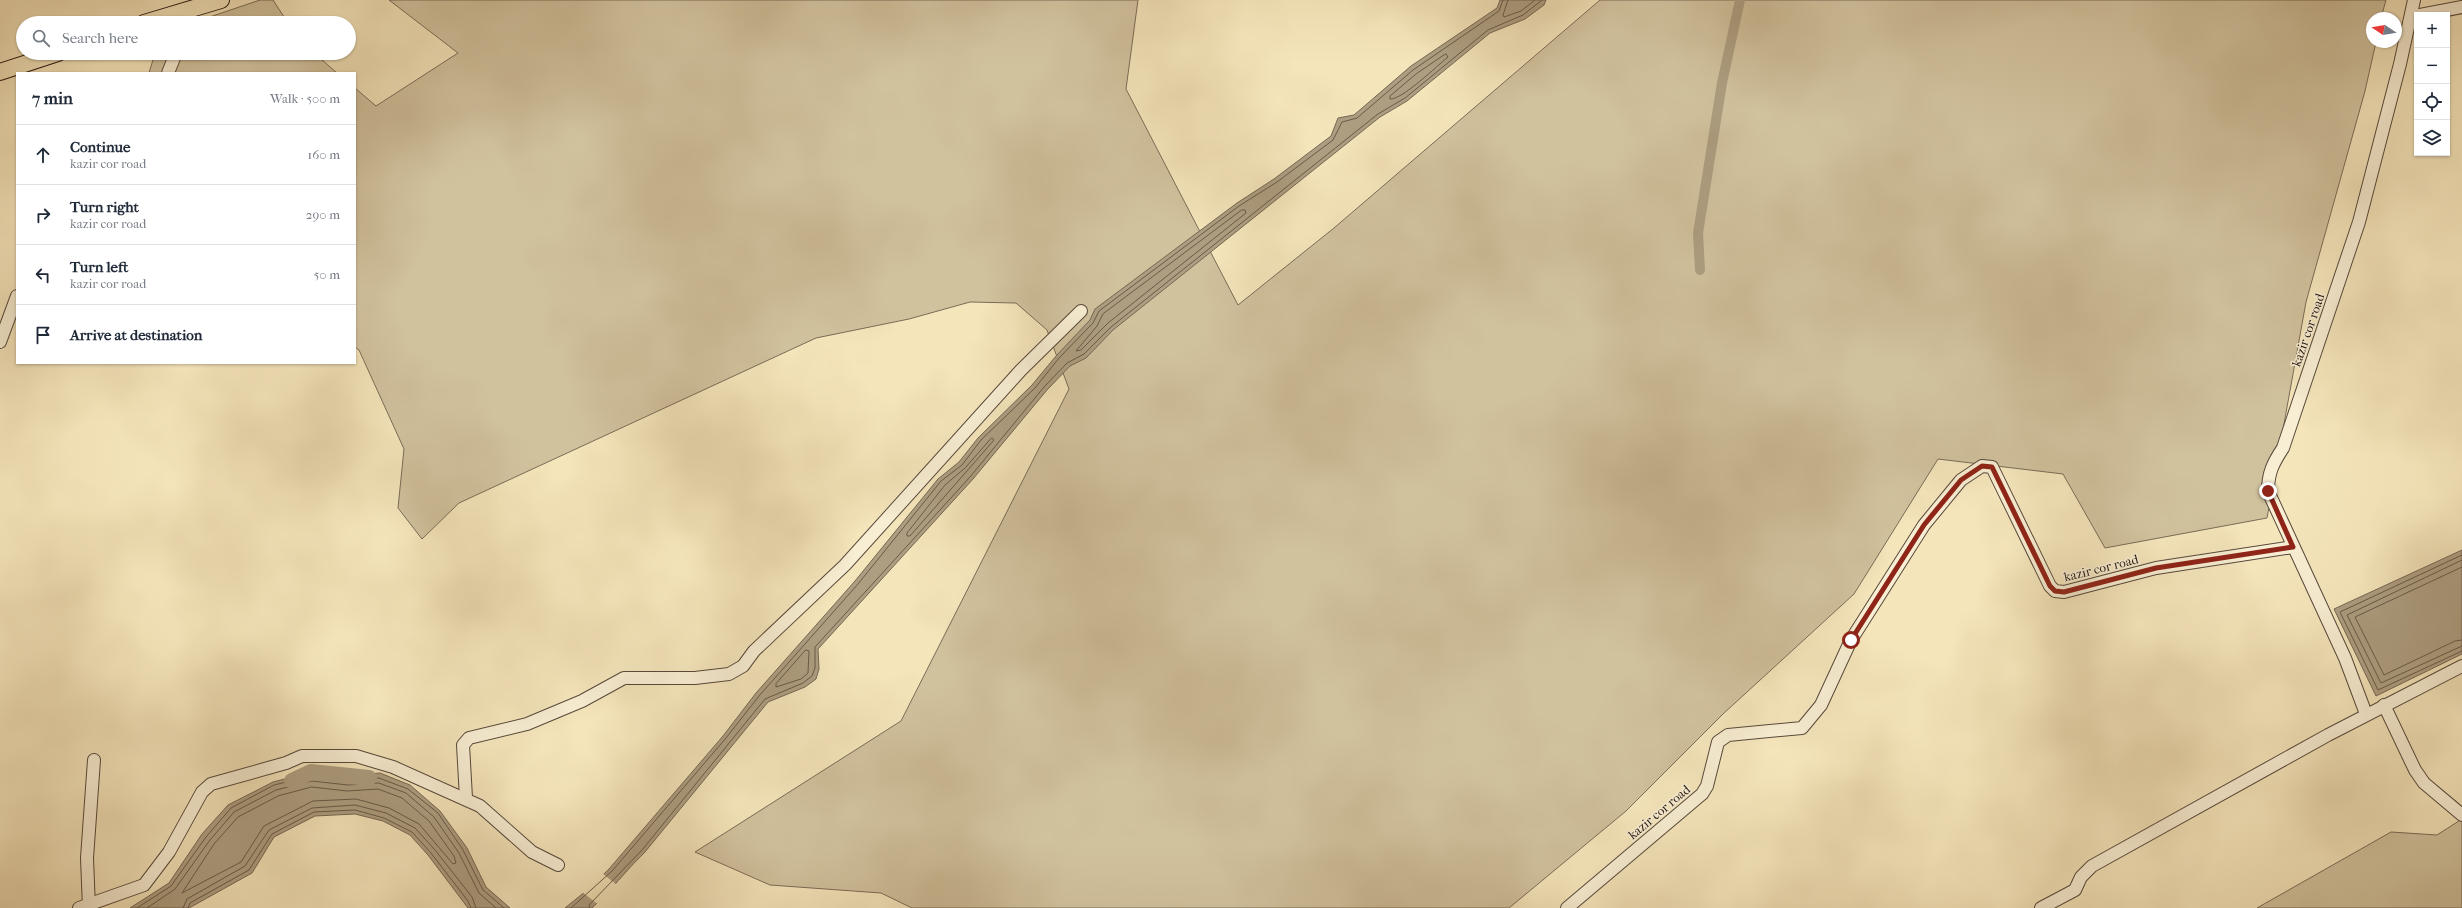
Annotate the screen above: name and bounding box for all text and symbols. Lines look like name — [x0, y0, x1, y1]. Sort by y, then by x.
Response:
north arrow — [2366, 12, 2402, 48]
map controls — [2414, 12, 2450, 156]
button: + — [2414, 12, 2450, 48]
search box — [16, 16, 356, 60]
icon: search — [30, 27, 52, 49]
text: Search here — [62, 29, 138, 47]
button: − — [2414, 48, 2450, 84]
button: locate — [2414, 84, 2450, 120]
text: 7 min — [32, 88, 73, 108]
text: Walk · 500 m — [270, 91, 340, 106]
button: layers — [2414, 120, 2450, 156]
text: Continue — [70, 138, 130, 156]
icon: ahead — [32, 144, 54, 166]
text: 160 m — [308, 147, 340, 162]
text: kazir cor road — [70, 156, 146, 171]
text: Turn right — [70, 198, 139, 216]
icon: right — [32, 204, 54, 226]
text: 290 m — [306, 207, 340, 222]
text: kazir cor road — [70, 216, 146, 231]
text: Turn left — [70, 258, 128, 276]
icon: left — [32, 264, 54, 286]
text: 50 m — [314, 267, 340, 282]
text: kazir cor road — [70, 276, 146, 291]
street label: kazir cor road — [2288, 291, 2328, 368]
icon: arrive — [32, 324, 54, 346]
text: Arrive at destination — [70, 326, 202, 344]
route end — [2259, 482, 2277, 500]
street label: kazir cor road — [2062, 551, 2141, 585]
route start — [1842, 631, 1860, 649]
street label: kazir cor road — [1625, 781, 1694, 842]

